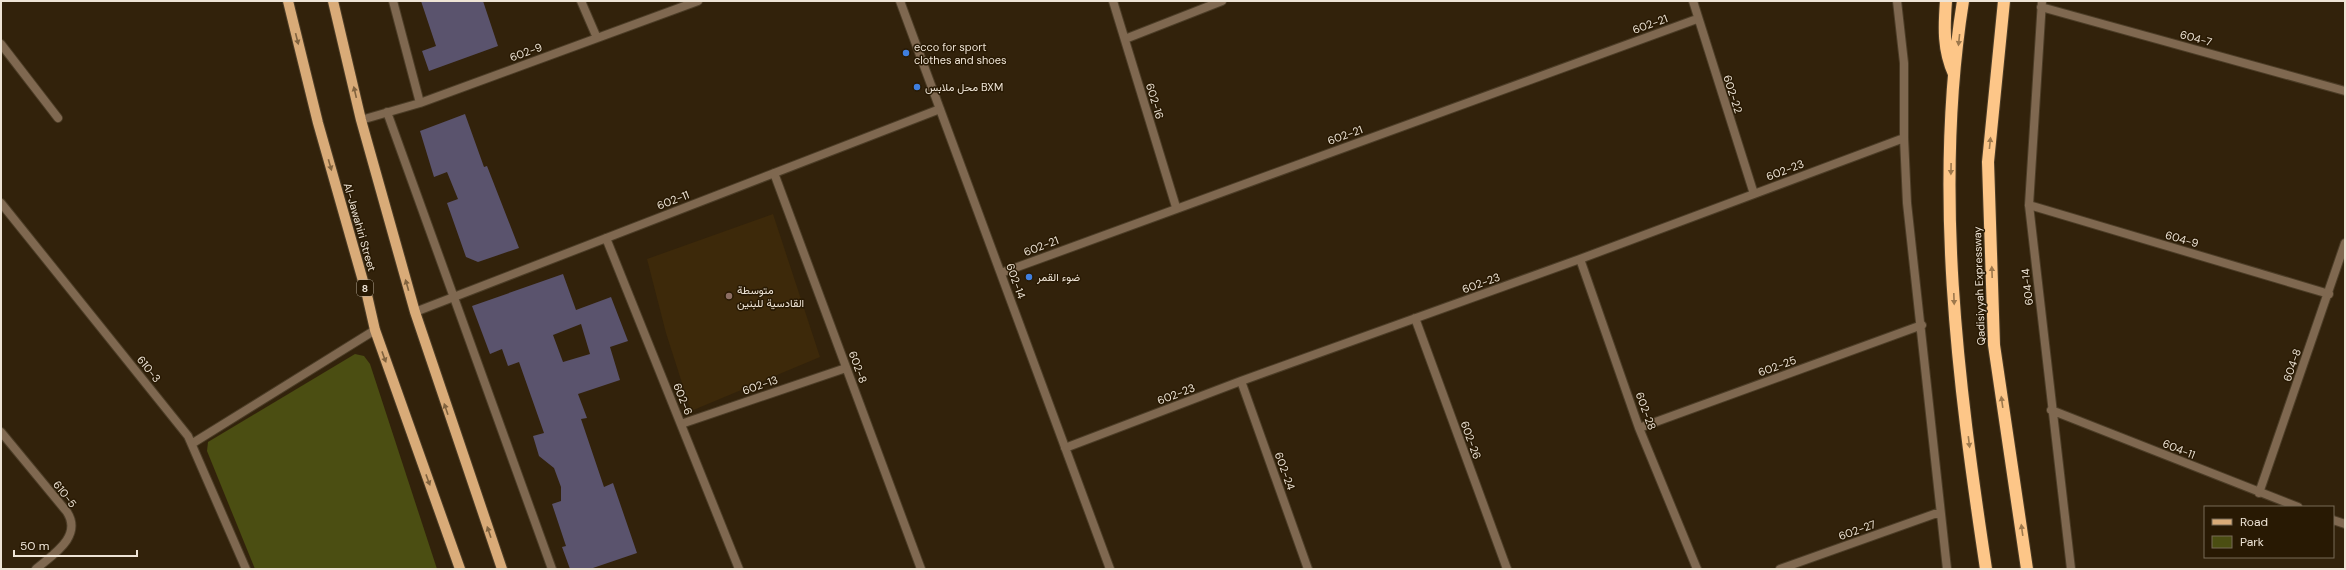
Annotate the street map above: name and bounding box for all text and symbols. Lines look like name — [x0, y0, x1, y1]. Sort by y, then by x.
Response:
street label: 602-21 — [1631, 11, 1669, 37]
street label: 604-7 — [2179, 27, 2214, 49]
one-way arrow — [295, 33, 301, 45]
one-way arrow — [1956, 34, 1962, 46]
street label: 602-9 — [508, 40, 544, 64]
place label: ecco for sport clothes and shoes — [914, 40, 1007, 67]
marker: ecco for sport clothes and shoes — [901, 48, 911, 58]
street label: 602-22 — [1720, 73, 1746, 115]
place label: محل ملابس BXM — [925, 80, 1003, 94]
street label: 602-16 — [1143, 81, 1167, 121]
marker: محل ملابس BXM — [912, 82, 922, 92]
one-way arrow — [351, 86, 357, 99]
street label: 602-21 — [1326, 122, 1364, 148]
one-way arrow — [1986, 137, 1993, 149]
street label: 602-23 — [1764, 156, 1806, 184]
one-way arrow — [327, 159, 333, 171]
one-way arrow — [1948, 163, 1954, 176]
street label: Al-Jawahiri Street — [341, 181, 379, 273]
street label: 602-11 — [655, 187, 691, 213]
street label: Qadisiyyah Expressway — [1970, 226, 1988, 346]
street label: 604-9 — [2164, 228, 2200, 250]
street label: 602-21 — [1022, 233, 1060, 259]
street label: 602-14 — [1003, 261, 1029, 301]
one-way arrow — [1988, 266, 1995, 278]
street label: 604-14 — [2018, 267, 2036, 306]
place label: ضوء القمر — [1036, 270, 1080, 284]
street label: 602-23 — [1460, 270, 1502, 296]
marker: ضوء القمر — [1024, 272, 1034, 282]
one-way arrow — [404, 279, 410, 291]
road number: 8 — [357, 280, 373, 296]
place label: متوسطة القادسية للبنين — [737, 283, 804, 310]
marker: متوسطة القادسية للبنين — [724, 291, 734, 301]
one-way arrow — [1951, 293, 1957, 306]
street label: 604-8 — [2280, 347, 2304, 383]
street label: 602-8 — [846, 349, 870, 385]
one-way arrow — [381, 352, 387, 364]
street label: 610-3 — [134, 353, 164, 385]
street label: 602-25 — [1756, 353, 1798, 379]
street label: 602-13 — [740, 372, 780, 398]
street label: 602-23 — [1155, 380, 1197, 408]
street label: 602-6 — [670, 381, 696, 417]
street label: 602-28 — [1633, 390, 1659, 432]
one-way arrow — [1999, 396, 2005, 408]
one-way arrow — [443, 403, 449, 415]
street label: 602-26 — [1458, 419, 1484, 461]
one-way arrow — [1966, 436, 1972, 448]
street label: 604-11 — [2161, 436, 2197, 462]
street label: 602-24 — [1272, 450, 1298, 492]
one-way arrow — [425, 474, 431, 486]
street label: 610-5 — [50, 478, 80, 511]
legend — [2204, 506, 2334, 558]
text: Road — [2240, 514, 2268, 530]
street label: 602-27 — [1836, 517, 1878, 543]
one-way arrow — [2019, 524, 2025, 536]
one-way arrow — [486, 526, 492, 538]
scale bar — [14, 532, 137, 558]
text: Park — [2240, 534, 2264, 550]
text: 50 m — [20, 538, 49, 554]

